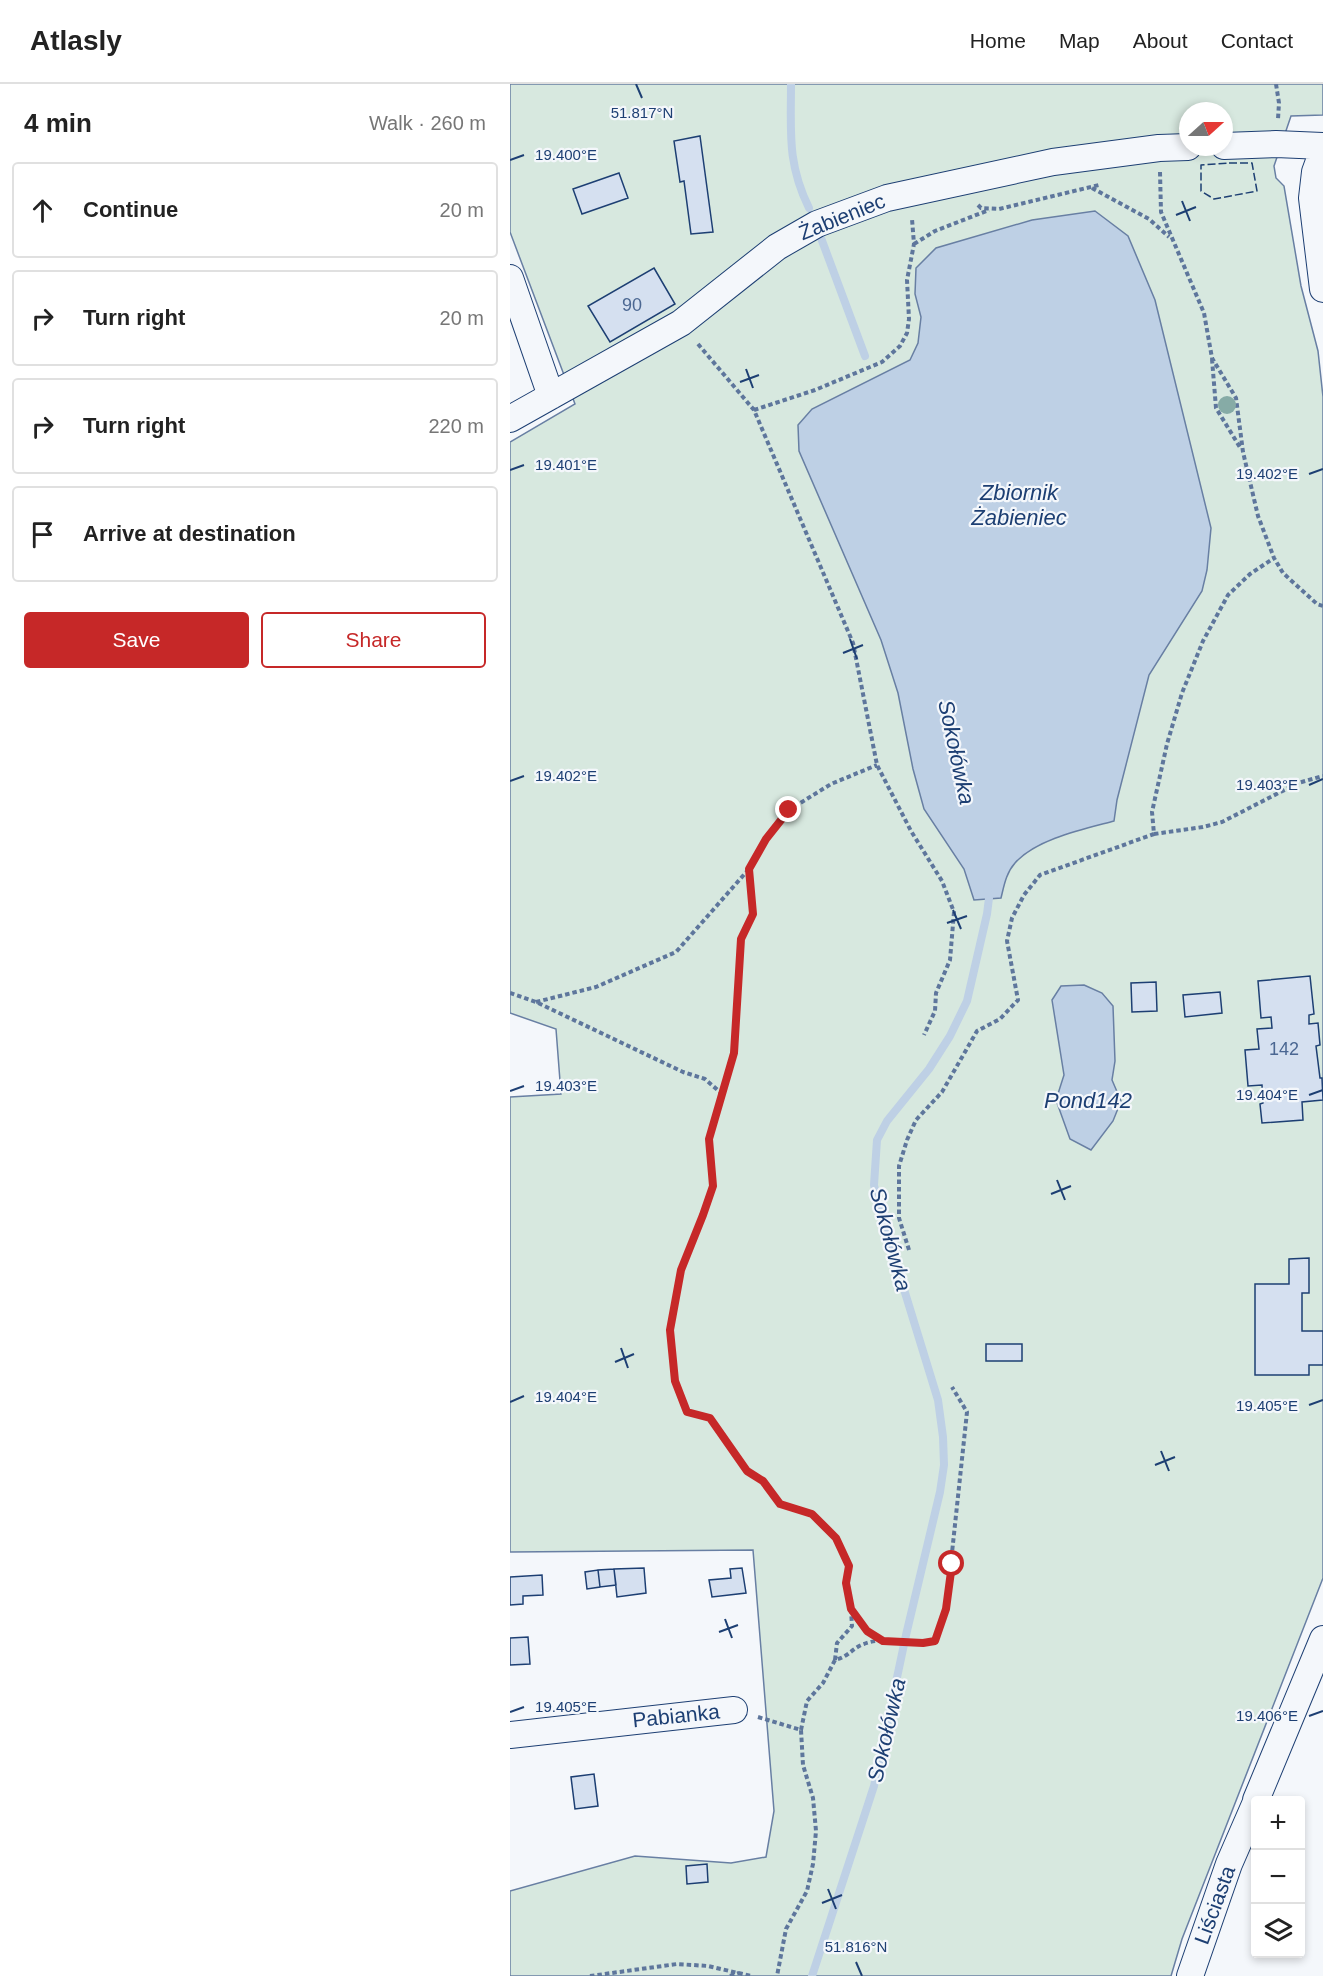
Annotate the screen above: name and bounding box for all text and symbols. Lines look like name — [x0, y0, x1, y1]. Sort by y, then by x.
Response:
text: Atlasly — [30, 25, 122, 56]
text: Home — [970, 29, 1026, 52]
text: Map — [1059, 29, 1100, 52]
text: About — [1133, 29, 1188, 52]
text: Contact — [1221, 29, 1293, 52]
north arrow — [1179, 102, 1233, 156]
text: 51.817°N — [611, 104, 673, 121]
text: 4 min — [24, 108, 92, 138]
text: Walk · 260 m — [369, 112, 486, 134]
text: 19.400°E — [535, 146, 597, 163]
street label: Żabieniec — [795, 189, 888, 244]
icon: ahead — [26, 194, 59, 227]
text: Continue — [83, 197, 178, 222]
text: 20 m — [440, 199, 484, 221]
house number: 90 — [622, 295, 642, 315]
icon: right — [26, 302, 59, 335]
text: Turn right — [83, 305, 185, 330]
text: 20 m — [440, 307, 484, 329]
icon: right — [26, 410, 59, 443]
text: Turn right — [83, 413, 185, 438]
text: 220 m — [428, 415, 484, 437]
text: 19.401°E — [535, 456, 597, 473]
text: 19.402°E — [1236, 465, 1298, 482]
water label: Zbiornik Żabieniec — [970, 480, 1067, 530]
icon: arrive — [26, 518, 59, 551]
text: Arrive at destination — [83, 521, 296, 546]
button: Save — [24, 612, 249, 668]
button: Share — [261, 612, 486, 668]
water label: Sokołówka — [933, 697, 980, 807]
text: 19.402°E — [535, 767, 597, 784]
text: 19.403°E — [1236, 776, 1298, 793]
route end — [775, 796, 801, 822]
house number: 142 — [1269, 1039, 1299, 1059]
text: 19.403°E — [535, 1077, 597, 1094]
text: 19.404°E — [1236, 1086, 1298, 1103]
water label: Pond142 — [1044, 1088, 1132, 1113]
water label: Sokołówka — [865, 1185, 916, 1294]
text: 19.404°E — [535, 1388, 597, 1405]
text: 19.405°E — [1236, 1397, 1298, 1414]
route start — [938, 1550, 964, 1576]
water label: Sokołówka — [862, 1675, 911, 1785]
text: 19.405°E — [535, 1698, 597, 1715]
street label: Pabianka — [631, 1699, 721, 1732]
text: 19.406°E — [1236, 1707, 1298, 1724]
map controls — [1251, 1796, 1305, 1958]
button: + — [1251, 1796, 1305, 1850]
button: − — [1251, 1850, 1305, 1904]
street label: Liściasta — [1190, 1862, 1239, 1947]
button: layers — [1251, 1904, 1305, 1958]
text: 51.816°N — [825, 1938, 887, 1955]

